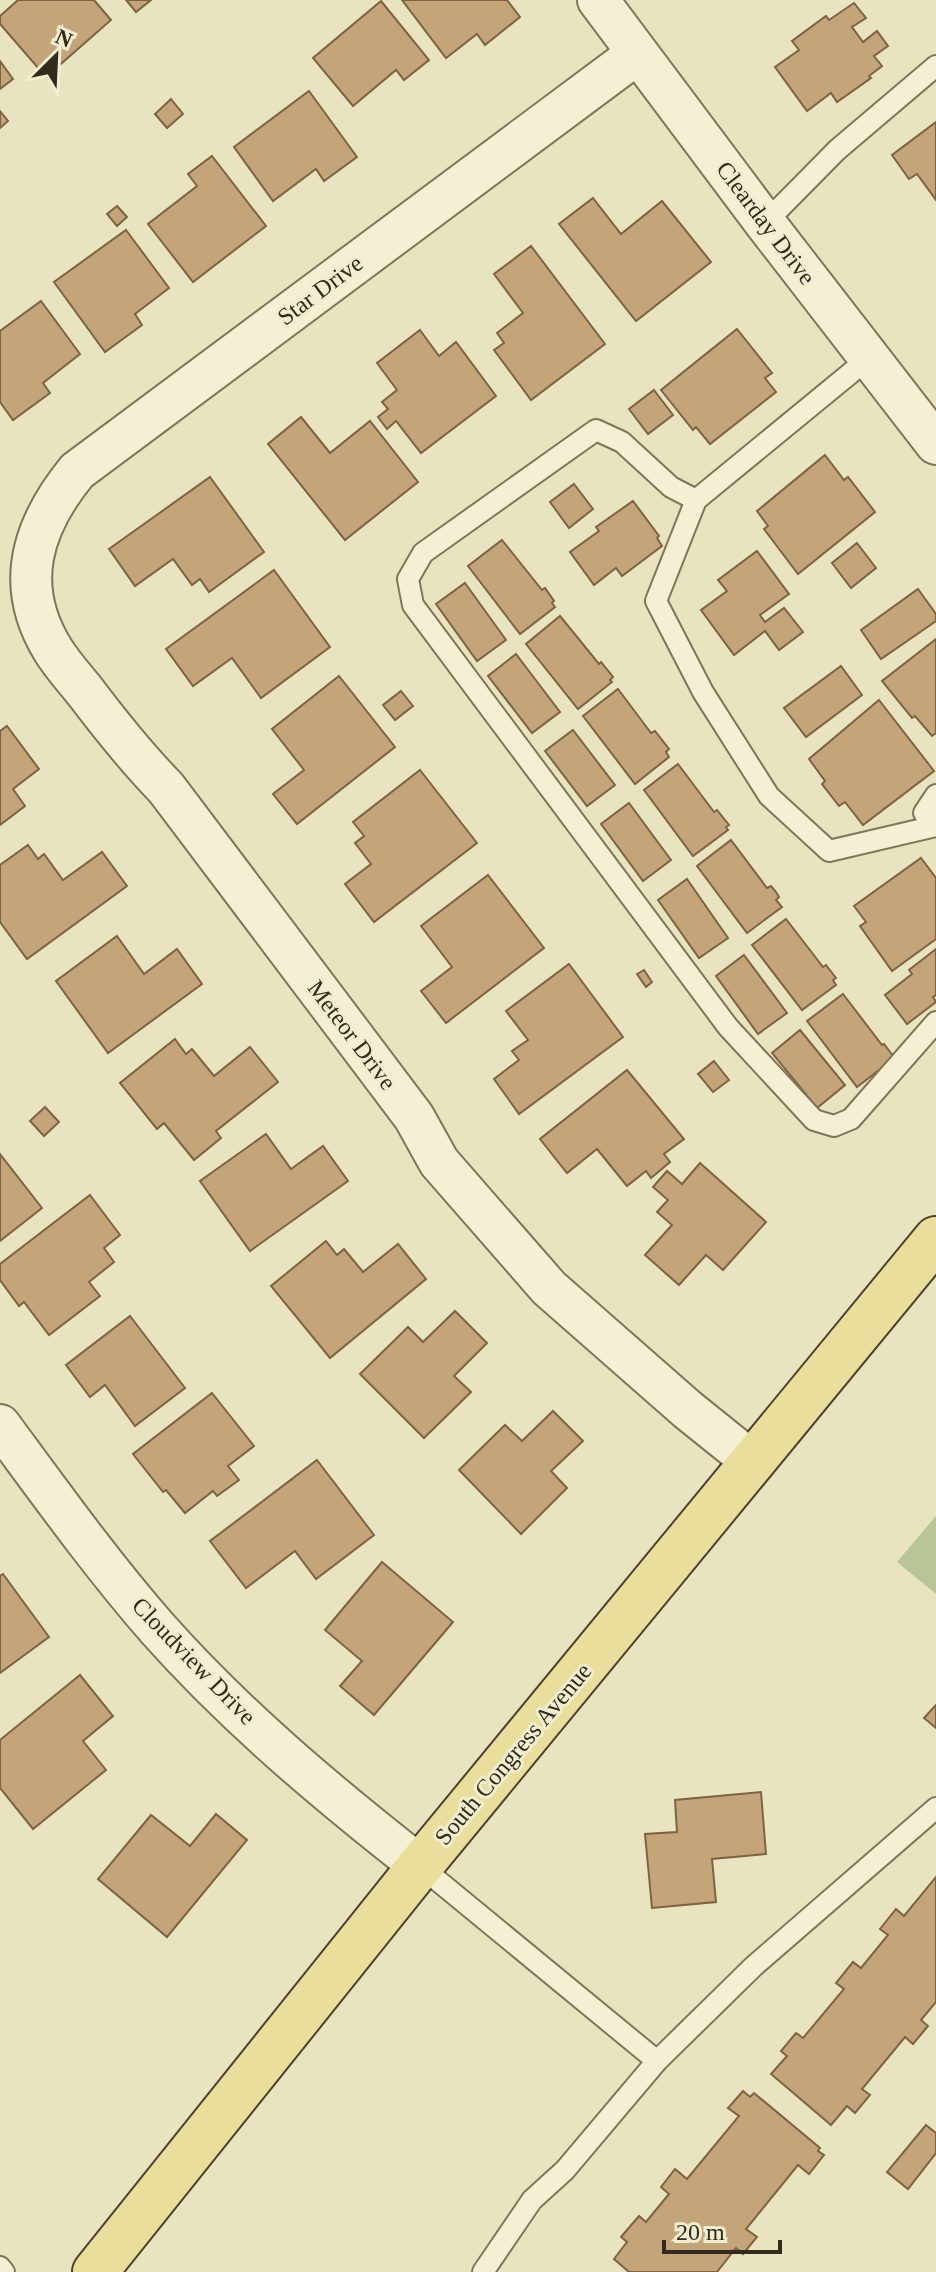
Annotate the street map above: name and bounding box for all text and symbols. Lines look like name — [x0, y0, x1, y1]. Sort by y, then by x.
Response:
north arrow — [16, 16, 96, 96]
text: N — [52, 24, 76, 53]
street label: Clearday Drive — [711, 156, 821, 290]
street label: Star Drive — [273, 250, 367, 330]
street label: Meteor Drive — [303, 975, 401, 1095]
street label: Cloudview Drive — [127, 1592, 261, 1730]
street label: South Congress Avenue — [429, 1658, 597, 1850]
scale bar — [664, 2204, 780, 2254]
text: 20 m — [676, 2219, 725, 2245]

